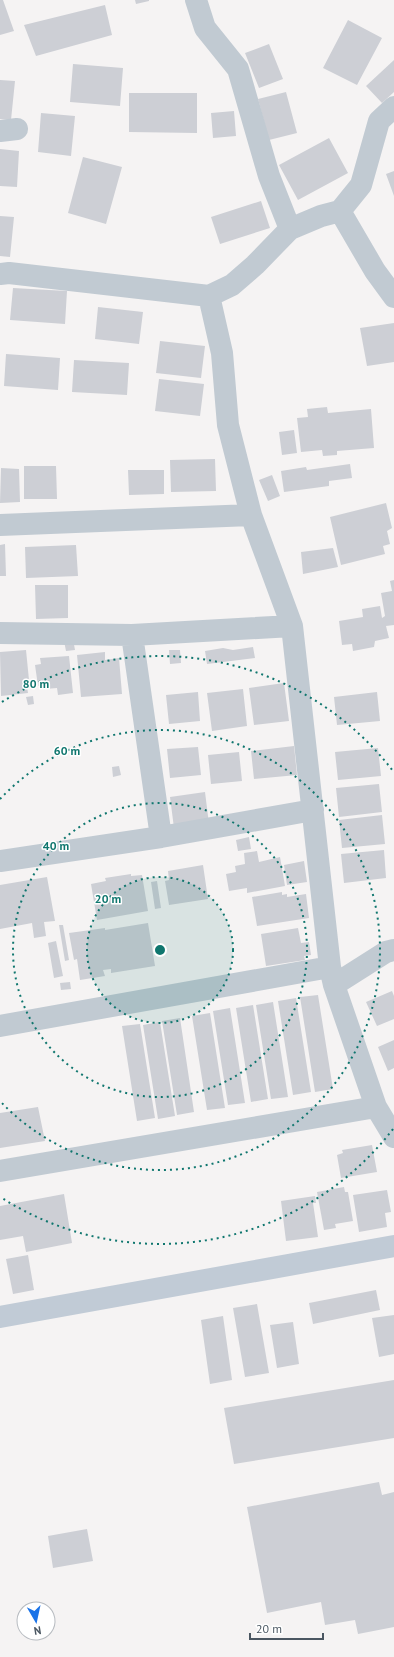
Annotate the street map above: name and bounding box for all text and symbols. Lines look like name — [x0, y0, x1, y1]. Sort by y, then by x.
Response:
text: 80 m — [23, 676, 49, 691]
text: 60 m — [54, 743, 80, 758]
text: 40 m — [43, 838, 69, 853]
text: 20 m — [95, 891, 121, 906]
centre of rings — [153, 943, 167, 957]
north arrow — [16, 1601, 56, 1641]
scale bar — [250, 1615, 323, 1641]
text: 20 m — [256, 1621, 282, 1636]
text: N — [33, 1623, 42, 1638]

